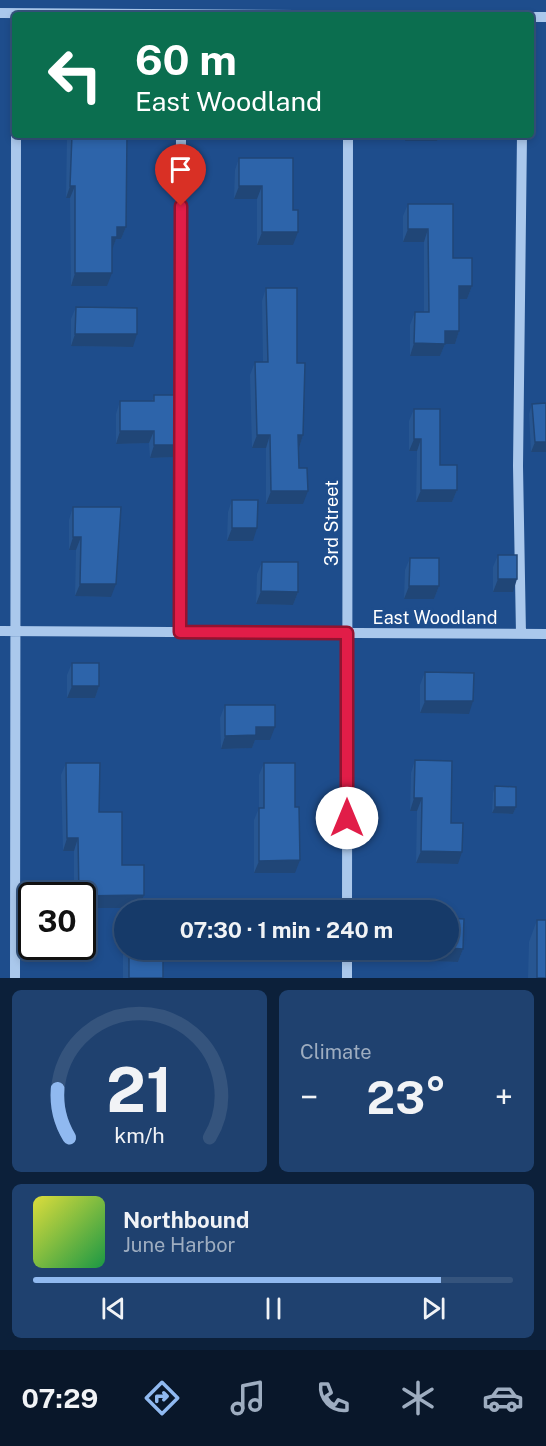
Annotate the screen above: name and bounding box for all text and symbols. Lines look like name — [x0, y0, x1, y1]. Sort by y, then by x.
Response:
text: 60 m — [135, 35, 237, 84]
icon: left — [36, 36, 114, 114]
text: East Woodland — [135, 85, 322, 117]
pin — [155, 144, 206, 206]
icon: arrive — [164, 153, 197, 186]
street label: 3rd Street — [321, 480, 342, 566]
street label: East Woodland — [373, 607, 497, 628]
position arrow — [315, 786, 379, 850]
speed limit sign: 30 — [18, 882, 96, 960]
text: 07:30 · 1 min · 240 m — [180, 917, 393, 943]
text: Climate — [300, 1040, 372, 1064]
text: 21 — [106, 1053, 173, 1126]
text: 23° — [367, 1071, 446, 1124]
text: − — [300, 1078, 318, 1116]
text: + — [495, 1078, 513, 1116]
text: km/h — [114, 1123, 165, 1148]
text: Northbound — [123, 1207, 249, 1233]
text: June Harbor — [123, 1233, 235, 1257]
icon: previous — [97, 1292, 130, 1325]
icon: pause — [257, 1292, 290, 1325]
icon: next — [417, 1292, 450, 1325]
icon: directions — [141, 1377, 183, 1419]
icon: music — [227, 1377, 269, 1419]
icon: phone — [312, 1377, 354, 1419]
icon: climate — [397, 1377, 439, 1419]
icon: car — [482, 1377, 524, 1419]
text: 07:29 — [22, 1382, 98, 1414]

